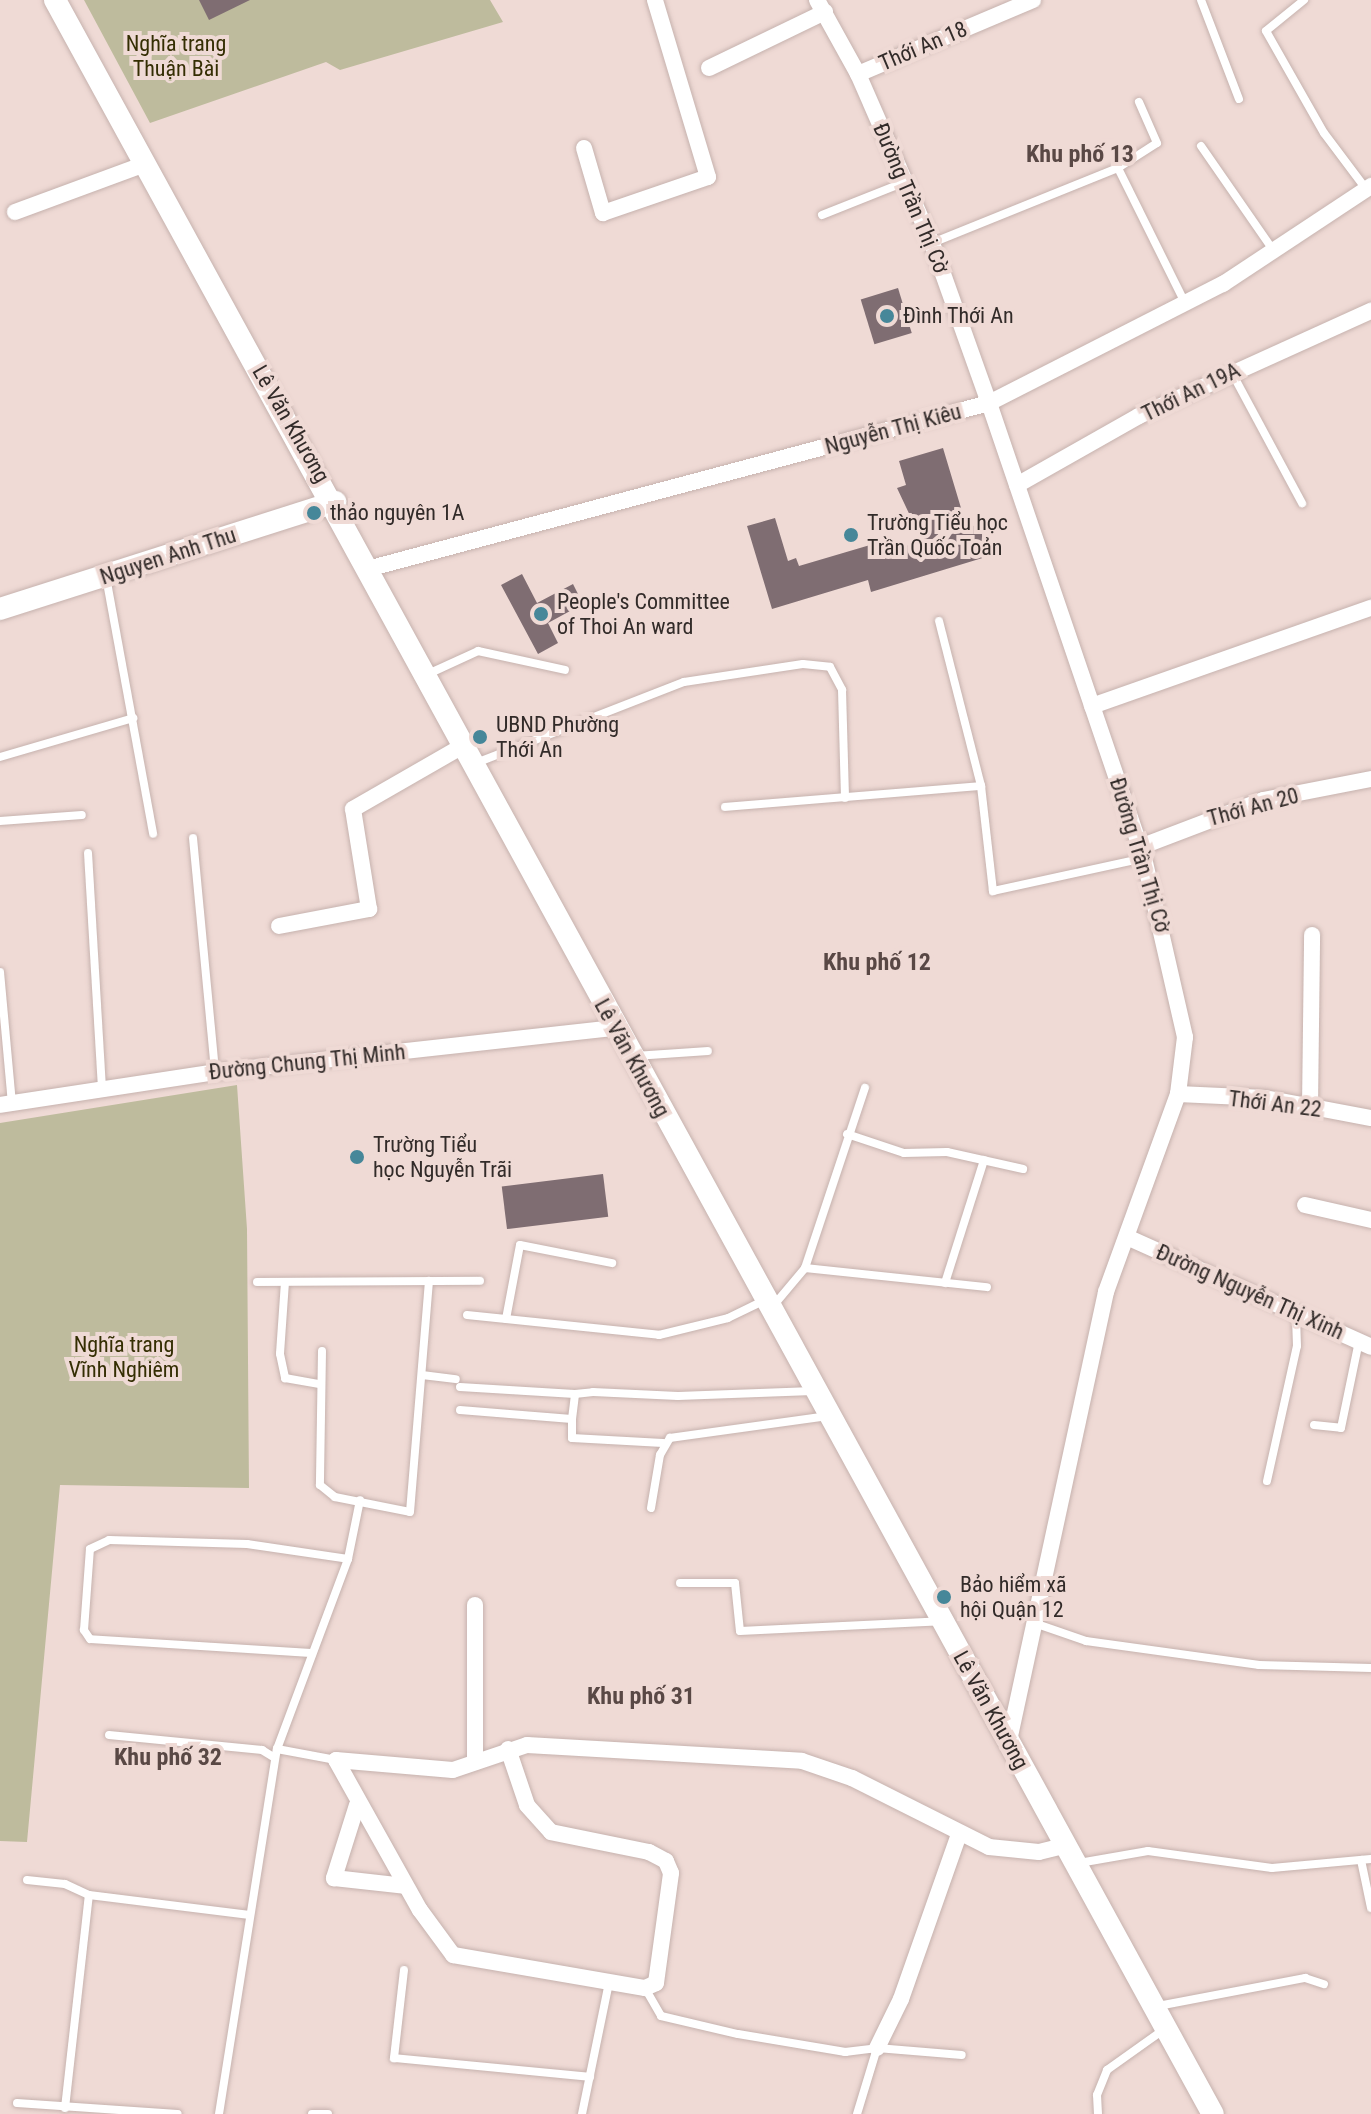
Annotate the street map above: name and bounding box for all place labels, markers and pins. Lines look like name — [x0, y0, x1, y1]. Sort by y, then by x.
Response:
place label: Đình Thới An — [903, 303, 1014, 329]
marker: Đình Thới An — [878, 307, 896, 325]
place label: thảo nguyên 1A — [330, 500, 464, 526]
marker: thảo nguyên 1A — [305, 504, 323, 522]
place label: Trường Tiểu học Trần Quốc Toản — [867, 509, 1008, 560]
marker: Trường Tiểu học Trần Quốc Toản — [842, 526, 860, 544]
place label: People's Committee of Thoi An ward — [557, 588, 730, 640]
marker: People's Committee of Thoi An ward — [532, 605, 550, 623]
place label: UBND Phường Thới An — [496, 711, 619, 762]
marker: UBND Phường Thới An — [471, 728, 489, 746]
place label: Trường Tiểu học Nguyễn Trãi — [373, 1131, 513, 1182]
marker: Trường Tiểu học Nguyễn Trãi — [348, 1148, 366, 1166]
place label: Bảo hiểm xã hội Quận 12 — [960, 1571, 1066, 1622]
marker: Bảo hiểm xã hội Quận 12 — [935, 1588, 953, 1606]

